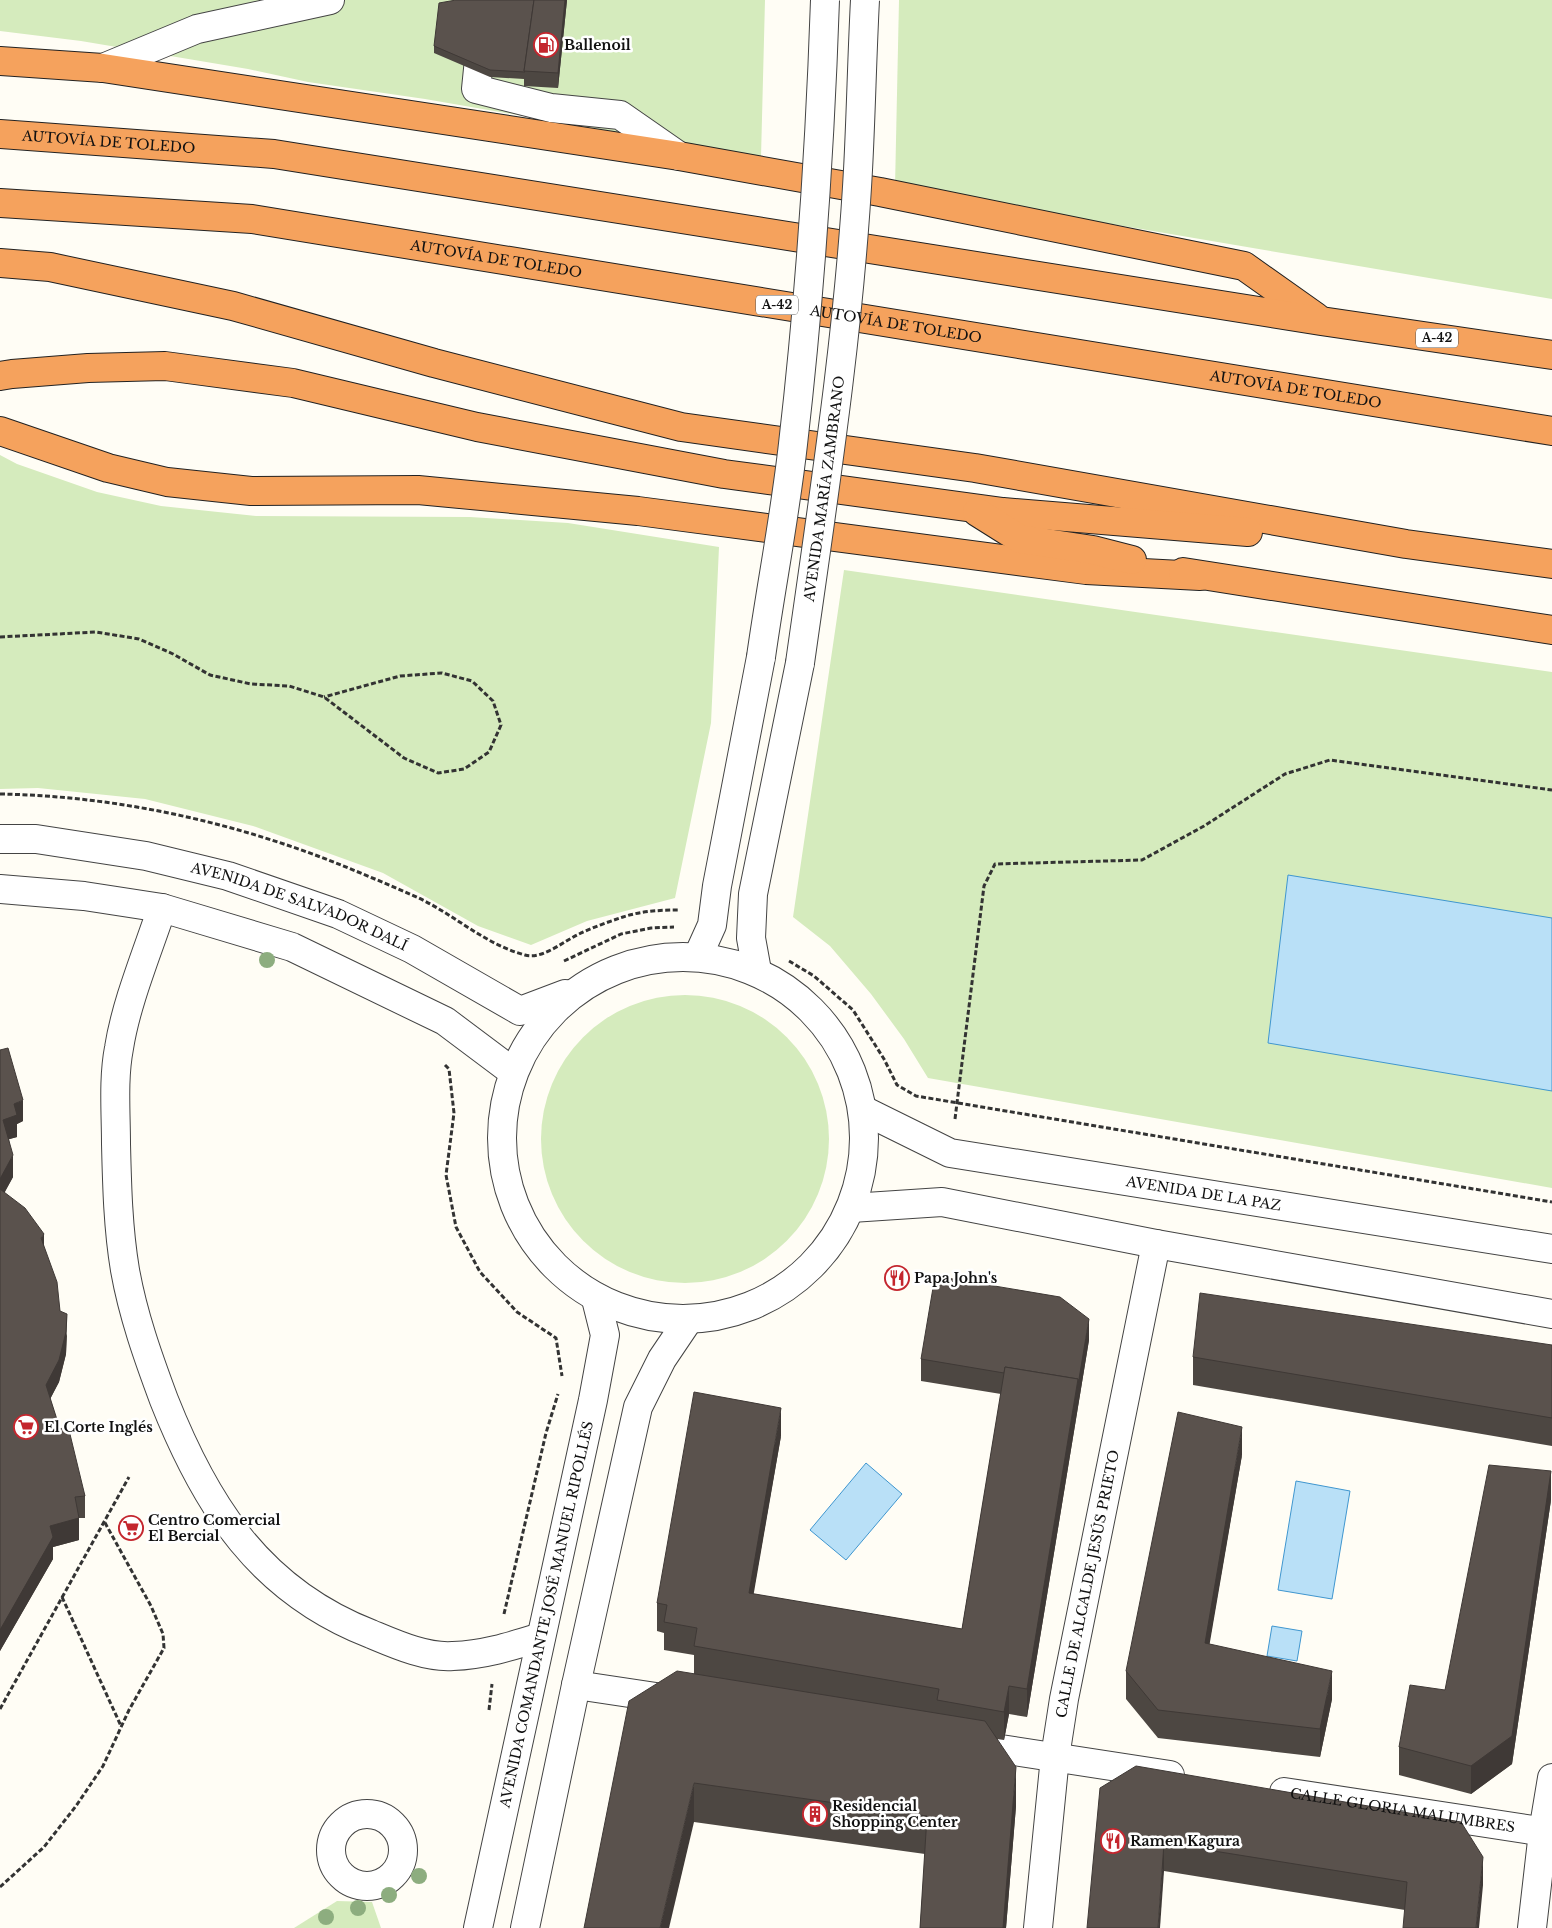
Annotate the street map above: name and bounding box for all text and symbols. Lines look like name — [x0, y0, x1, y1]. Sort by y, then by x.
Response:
fuel station icon: Ballenoil — [533, 32, 559, 58]
place label: Ballenoil — [564, 36, 631, 54]
street label: AUTOVÍA DE TOLEDO — [21, 127, 196, 157]
street label: AUTOVÍA DE TOLEDO — [408, 236, 583, 282]
road number: A-42 — [756, 296, 798, 314]
street label: AUTOVÍA DE TOLEDO — [808, 301, 983, 347]
road number: A-42 — [1416, 328, 1458, 348]
street label: AUTOVÍA DE TOLEDO — [1208, 366, 1383, 412]
street label: AVENIDA MARÍA ZAMBRANO — [800, 375, 848, 604]
street label: AVENIDA DE SALVADOR DALÍ — [188, 858, 411, 955]
street label: AVENIDA DE LA PAZ — [1124, 1172, 1283, 1215]
restaurant icon: Papa John's — [884, 1265, 910, 1291]
place label: Papa John's — [914, 1269, 998, 1287]
supermarket icon: El Corte Inglés — [13, 1414, 39, 1440]
place label: El Corte Inglés — [44, 1418, 153, 1436]
street label: AVENIDA COMANDANTE JOSÉ MANUEL RIPOLLÉS — [495, 1419, 597, 1810]
street label: CALLE DE ALCALDE JESÚS PRIETO — [1052, 1448, 1123, 1719]
place label: Centro Comercial El Bercial — [148, 1511, 280, 1545]
supermarket icon: Centro Comercial El Bercial — [118, 1515, 144, 1541]
street label: CALLE GLORIA MALUMBRES — [1289, 1784, 1516, 1836]
place label: Residencial Shopping Center — [832, 1797, 958, 1831]
building icon: Residencial Shopping Center — [802, 1801, 828, 1827]
restaurant icon: Ramen Kagura — [1100, 1828, 1126, 1854]
place label: Ramen Kagura — [1130, 1832, 1240, 1850]

